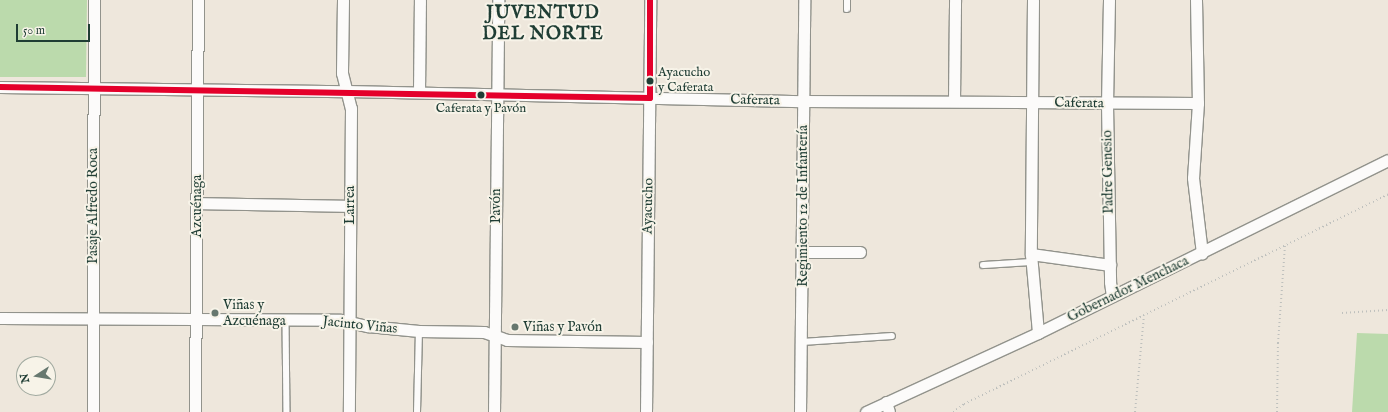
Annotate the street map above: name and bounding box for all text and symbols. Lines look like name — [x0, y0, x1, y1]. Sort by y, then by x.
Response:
district label: JUVENTUD DEL NORTE — [482, 4, 604, 46]
scale bar — [18, 16, 92, 42]
text: 50 m — [23, 23, 45, 38]
place label: Ayacucho y Caferata — [658, 66, 713, 97]
marker: Ayacucho y Caferata — [645, 76, 655, 86]
marker: Caferata y Pavón — [476, 90, 486, 100]
street label: Caferata — [730, 91, 780, 109]
street label: Caferata — [1054, 94, 1104, 112]
place label: Caferata y Pavón — [436, 101, 526, 117]
street label: Regimiento 12 de Infantería — [795, 125, 811, 287]
street label: Padre Genesio — [1099, 130, 1117, 214]
street label: Pasaje Alfredo Roca — [85, 148, 101, 264]
street label: Azcuénaga — [189, 175, 205, 237]
street label: Ayacucho — [639, 178, 657, 234]
street label: Larrea — [342, 186, 358, 224]
street label: Pavón — [488, 189, 504, 223]
street label: Gobernador Menchaca — [1065, 252, 1191, 326]
place label: Viñas y Azcuénaga — [223, 297, 286, 330]
marker: Viñas y Azcuénaga — [210, 308, 220, 318]
street label: Jacinto Viñas — [322, 313, 398, 337]
place label: Viñas y Pavón — [523, 319, 602, 335]
marker: Viñas y Pavón — [510, 322, 520, 332]
north arrow — [16, 356, 56, 396]
text: N — [17, 372, 33, 384]

